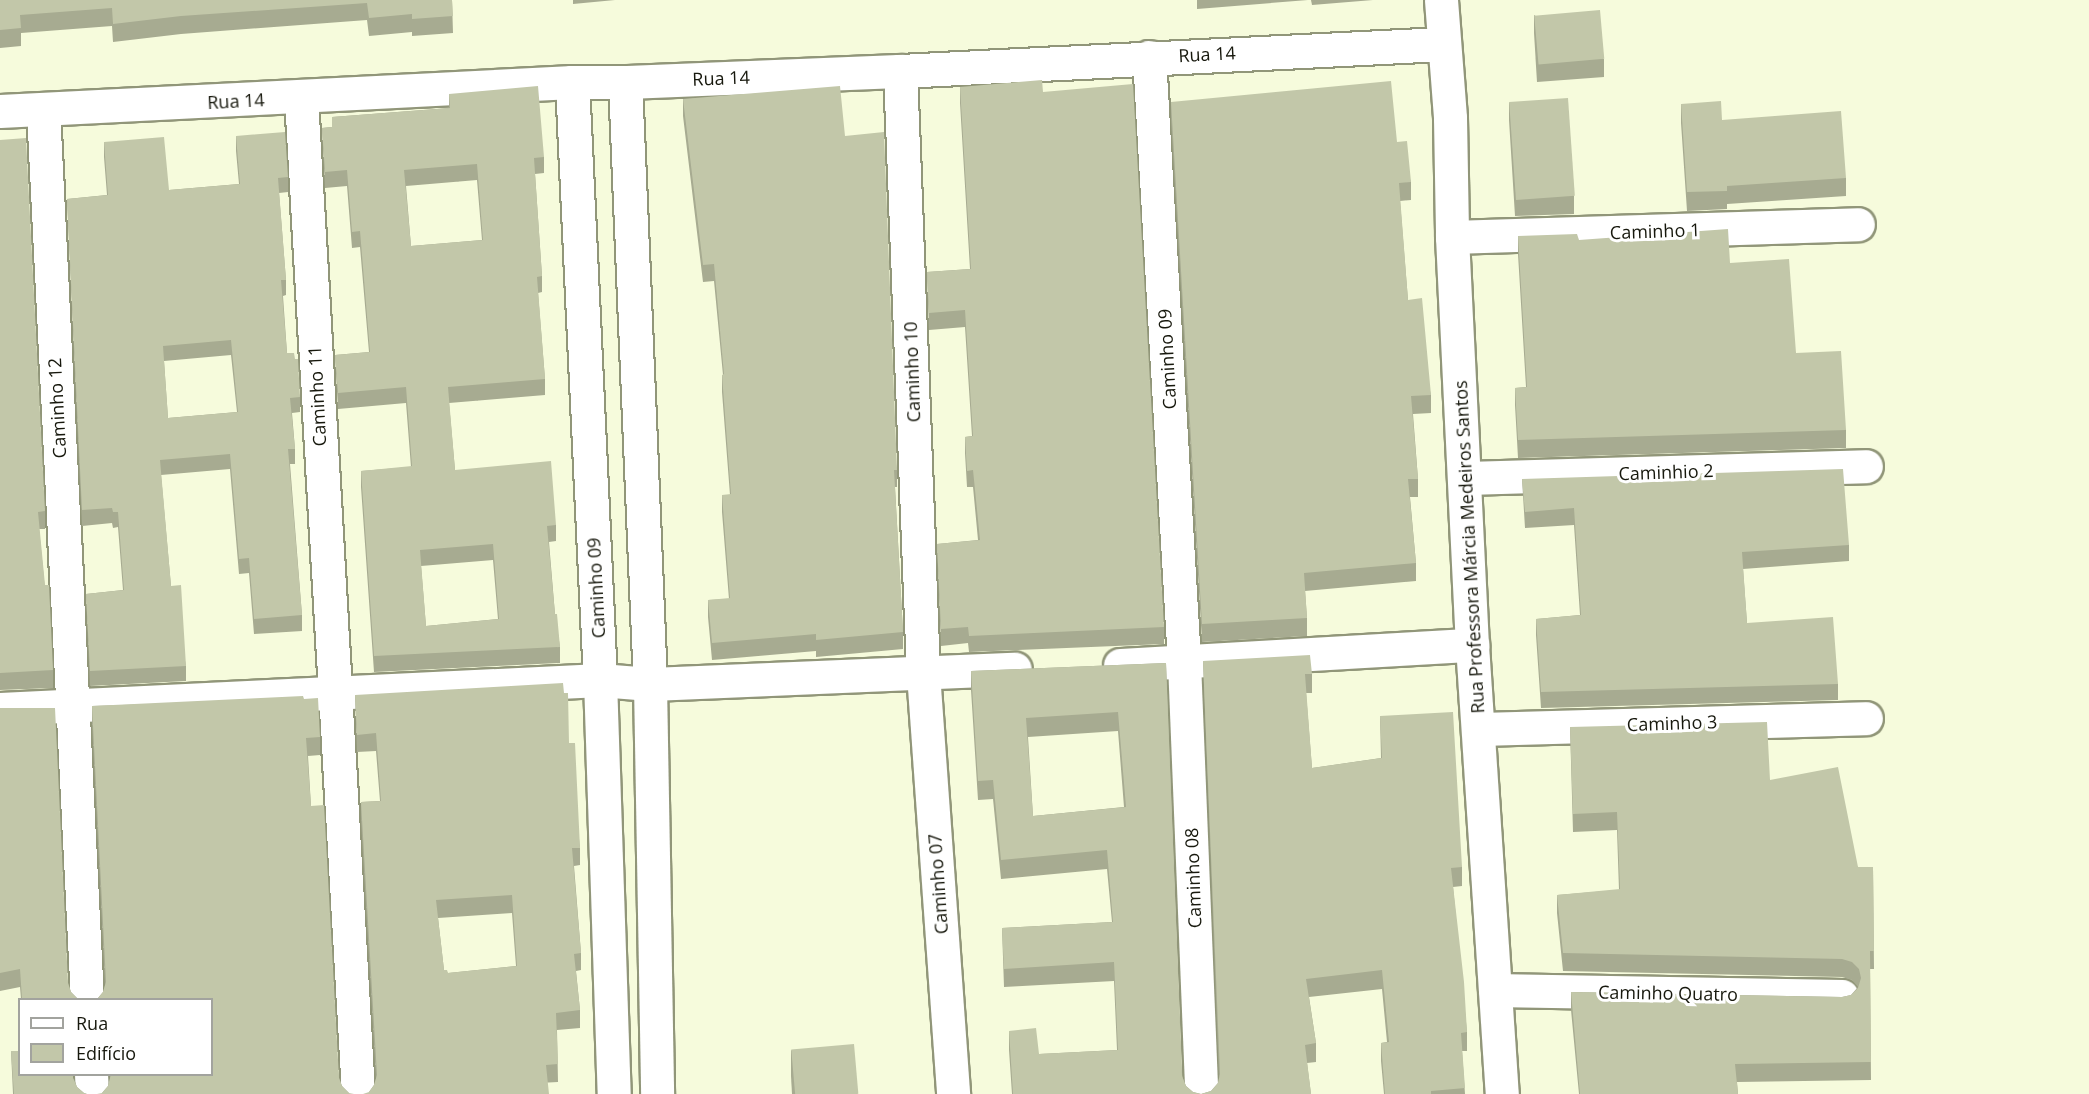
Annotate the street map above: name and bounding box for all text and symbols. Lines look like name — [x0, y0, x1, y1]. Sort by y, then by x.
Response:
street label: Rua 14 — [1178, 42, 1236, 66]
street label: Rua 14 — [692, 66, 750, 90]
street label: Rua 14 — [207, 89, 265, 113]
street label: Caminho 1 — [1609, 219, 1701, 243]
street label: Caminho 09 — [1154, 308, 1180, 410]
street label: Caminho 10 — [899, 321, 925, 423]
street label: Caminho 11 — [304, 345, 330, 447]
street label: Caminho 12 — [44, 357, 70, 459]
street label: Rua Professora Márcia Medeiros Santos — [1449, 380, 1489, 714]
street label: Caminhio 2 — [1618, 460, 1714, 484]
street label: Caminho 09 — [583, 537, 609, 639]
street label: Caminho 3 — [1626, 711, 1718, 735]
street label: Caminho 08 — [1180, 827, 1206, 929]
street label: Caminho 07 — [924, 833, 952, 935]
street label: Caminho Quatro — [1598, 981, 1738, 1005]
legend — [18, 998, 213, 1076]
text: Rua — [76, 1011, 108, 1035]
text: Edifício — [76, 1041, 136, 1065]

